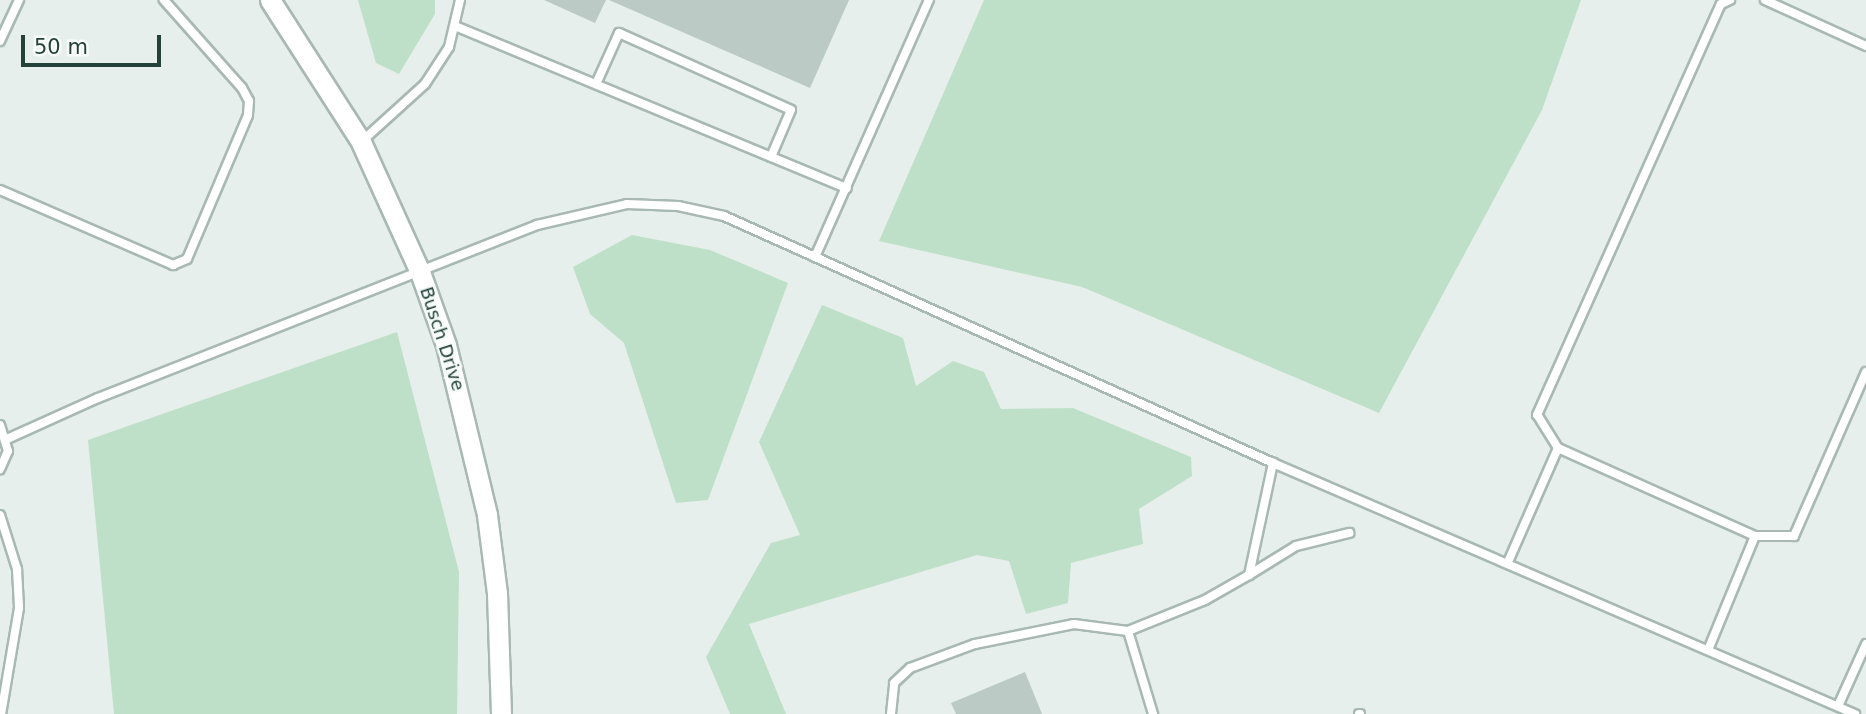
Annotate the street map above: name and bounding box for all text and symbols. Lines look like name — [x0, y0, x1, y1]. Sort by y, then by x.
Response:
scale bar — [24, 21, 164, 65]
text: 50 m — [34, 35, 88, 59]
street label: Busch Drive — [415, 284, 469, 394]

